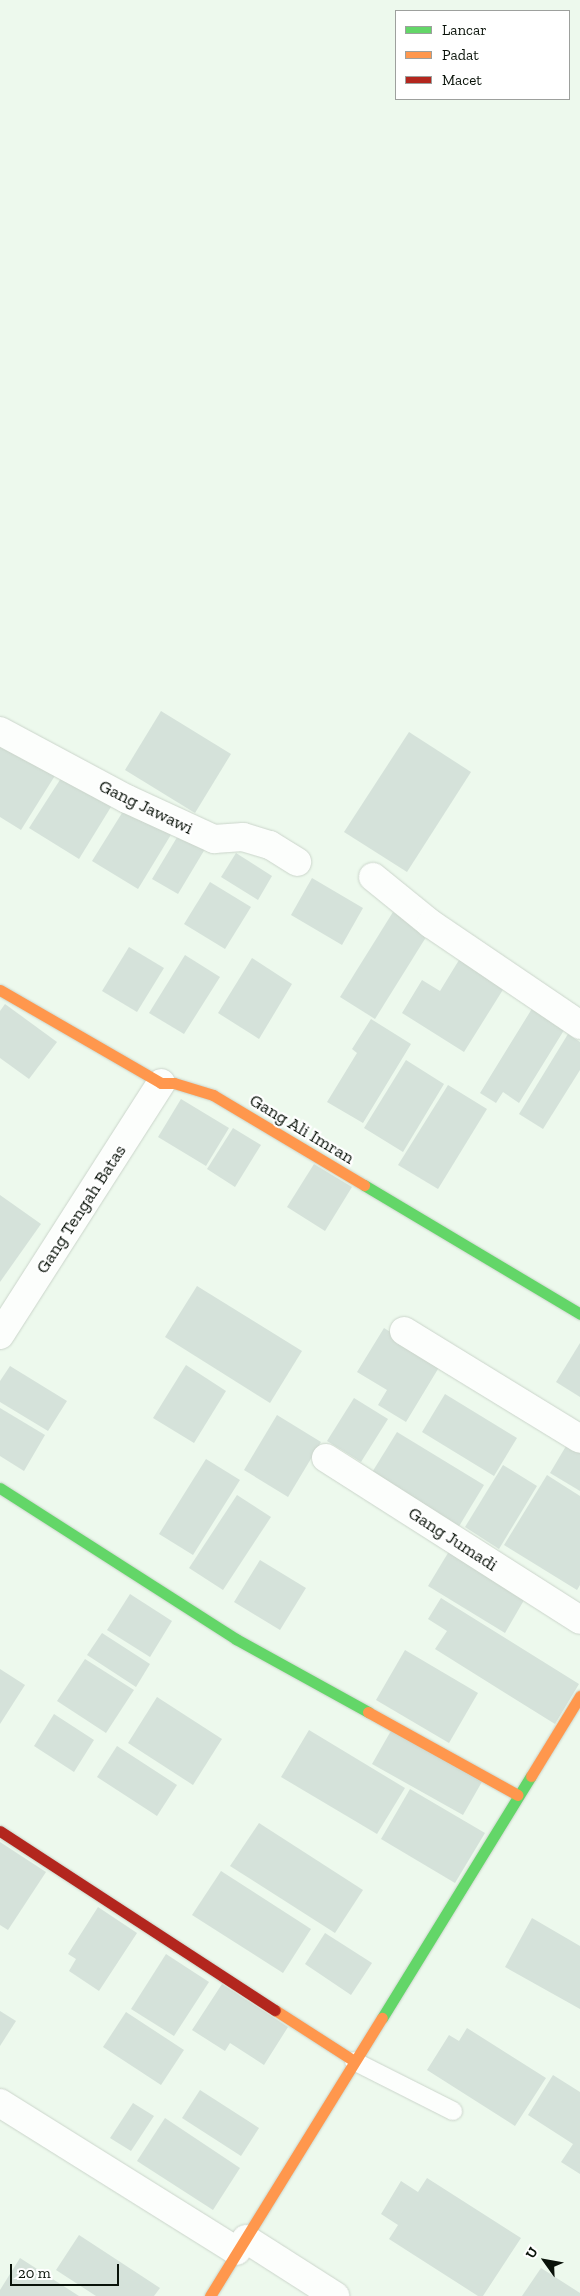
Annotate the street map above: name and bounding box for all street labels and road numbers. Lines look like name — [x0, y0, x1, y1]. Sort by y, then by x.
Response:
street label: Gang Jawawi — [95, 775, 197, 839]
street label: Gang Ali Imran — [245, 1089, 359, 1169]
street label: Gang Tengah Batas — [31, 1140, 131, 1278]
street label: Gang Jumadi — [404, 1502, 502, 1576]

